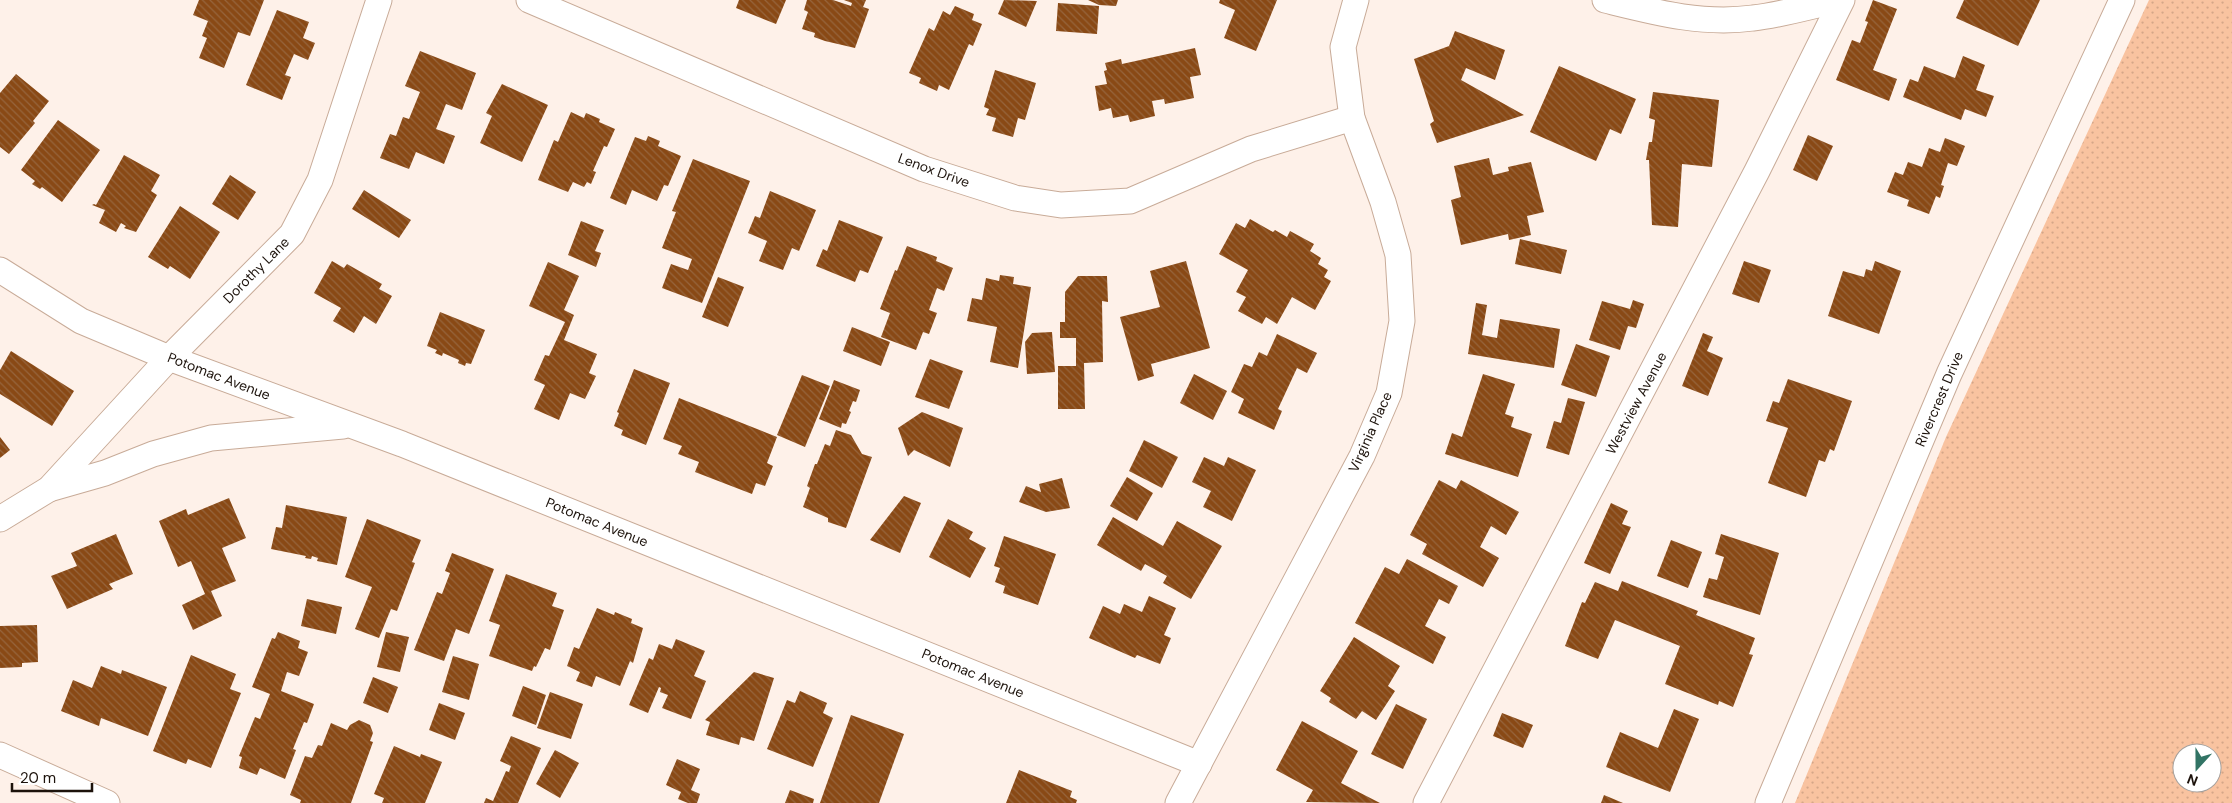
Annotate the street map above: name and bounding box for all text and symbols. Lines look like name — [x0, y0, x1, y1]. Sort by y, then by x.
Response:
street label: Lenox Drive — [896, 149, 972, 191]
street label: Dorothy Lane — [219, 233, 293, 307]
street label: Potomac Avenue — [165, 348, 273, 404]
street label: Westview Avenue — [1601, 349, 1671, 457]
street label: Rivercrest Drive — [1911, 349, 1967, 449]
street label: Virginia Place — [1344, 389, 1396, 475]
street label: Potomac Avenue — [543, 493, 651, 551]
street label: Potomac Avenue — [919, 644, 1027, 702]
north arrow — [2172, 743, 2222, 793]
scale bar — [12, 760, 92, 792]
text: 20 m — [20, 768, 56, 788]
text: N — [2184, 770, 2200, 790]

